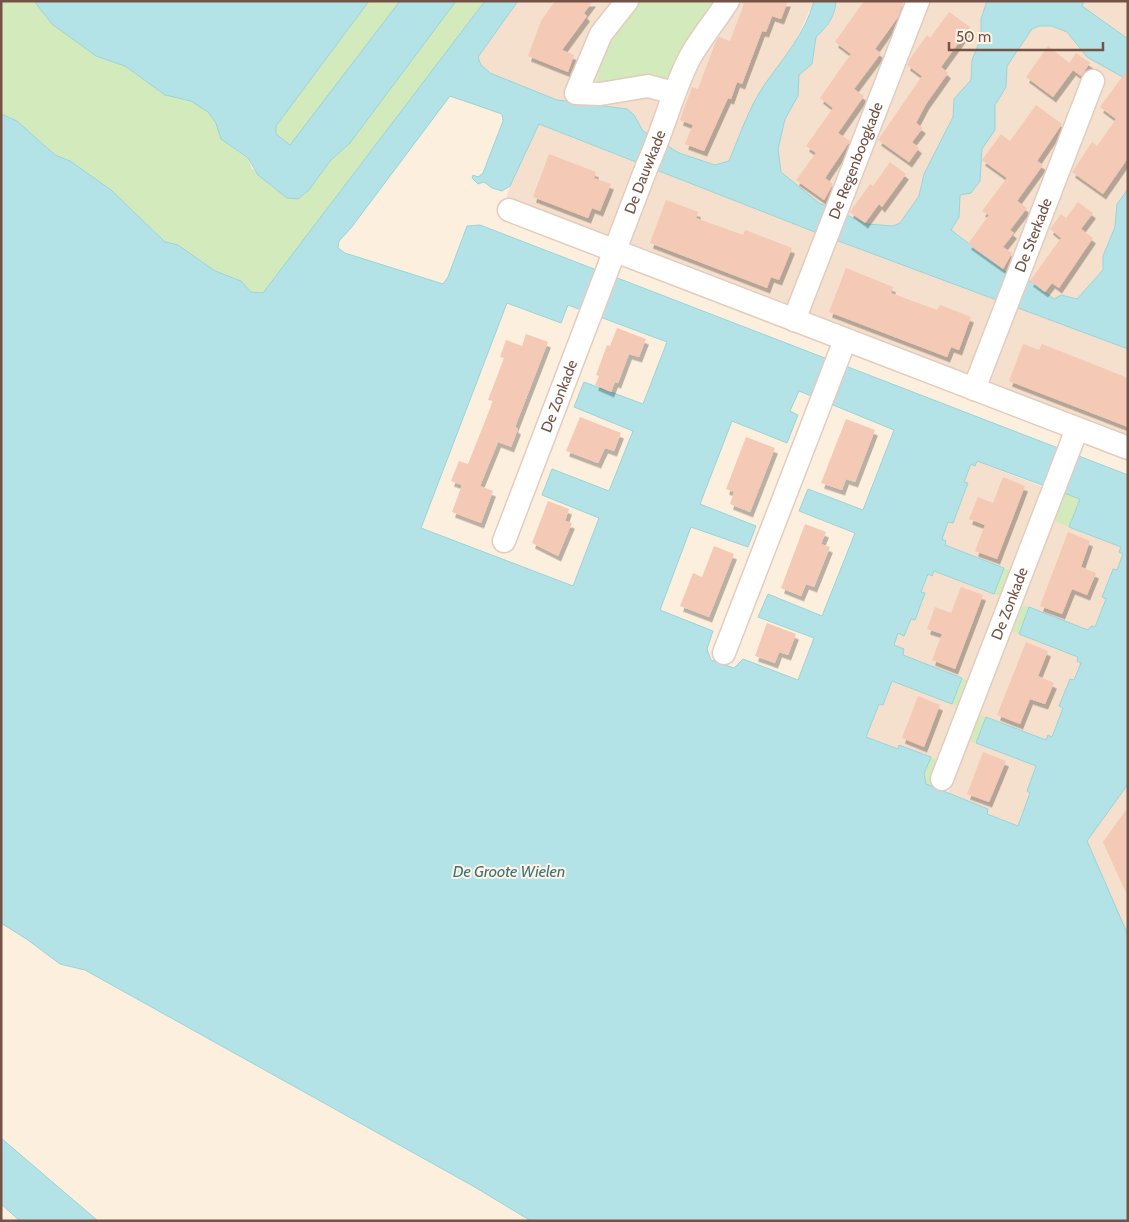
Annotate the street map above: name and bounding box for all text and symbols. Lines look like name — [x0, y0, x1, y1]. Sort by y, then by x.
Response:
scale bar — [949, 20, 1103, 52]
text: 50 m — [956, 28, 991, 46]
street label: De Regenboogkade — [825, 99, 887, 222]
street label: De Dauwkade — [621, 127, 670, 216]
street label: De Sterkade — [1011, 195, 1056, 275]
street label: De Zonkade — [537, 357, 581, 435]
street label: De Zonkade — [988, 565, 1032, 642]
water label: De Groote Wielen — [453, 862, 565, 881]

